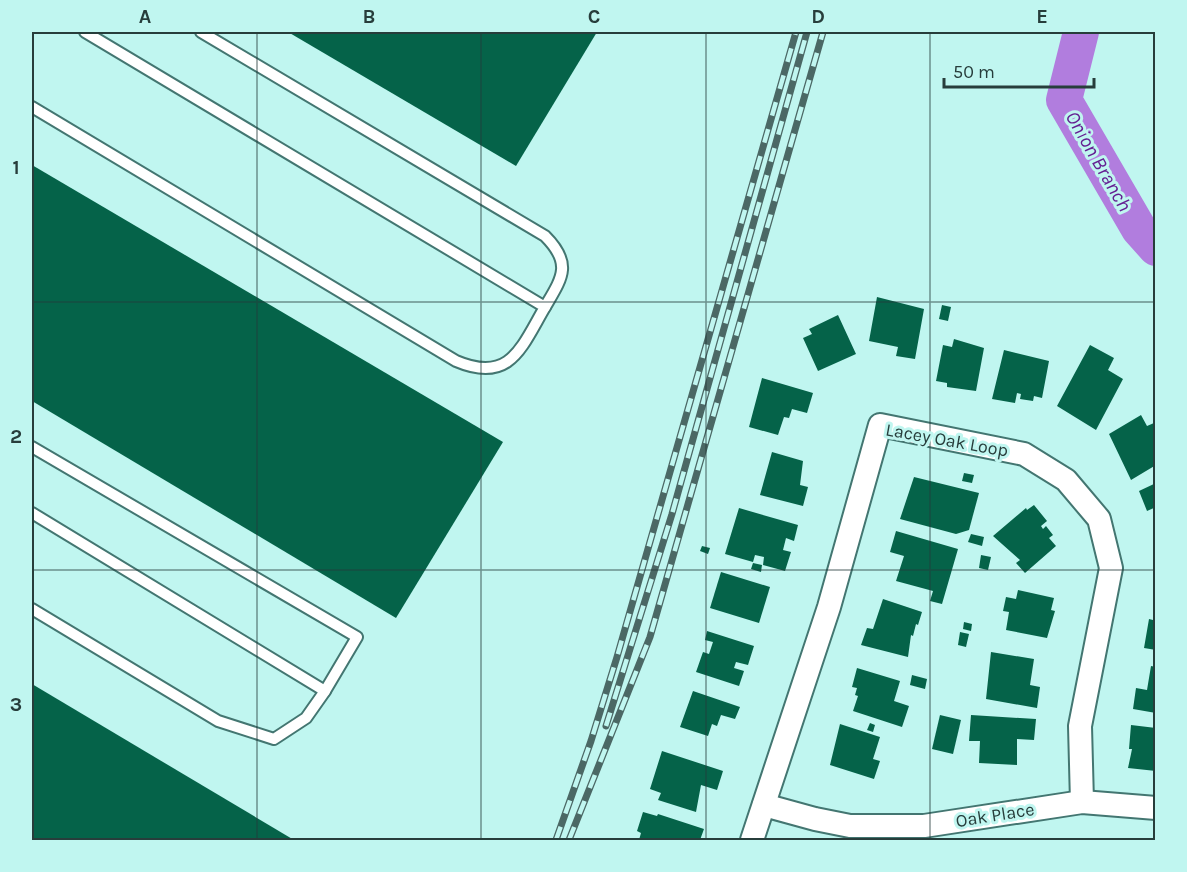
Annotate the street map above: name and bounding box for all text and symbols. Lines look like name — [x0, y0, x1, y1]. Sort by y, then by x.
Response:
text: A — [139, 5, 152, 28]
text: B — [363, 5, 375, 28]
text: C — [588, 5, 600, 28]
text: D — [811, 5, 825, 28]
text: E — [1036, 5, 1048, 28]
scale bar — [944, 51, 1094, 89]
text: 50 m — [953, 61, 995, 83]
water label: Onion Branch — [1061, 107, 1137, 215]
text: 1 — [12, 156, 20, 179]
street label: Lacey Oak Loop — [884, 418, 1010, 462]
text: 2 — [10, 425, 22, 448]
text: 3 — [10, 693, 22, 716]
street label: Oak Place — [954, 798, 1036, 832]

